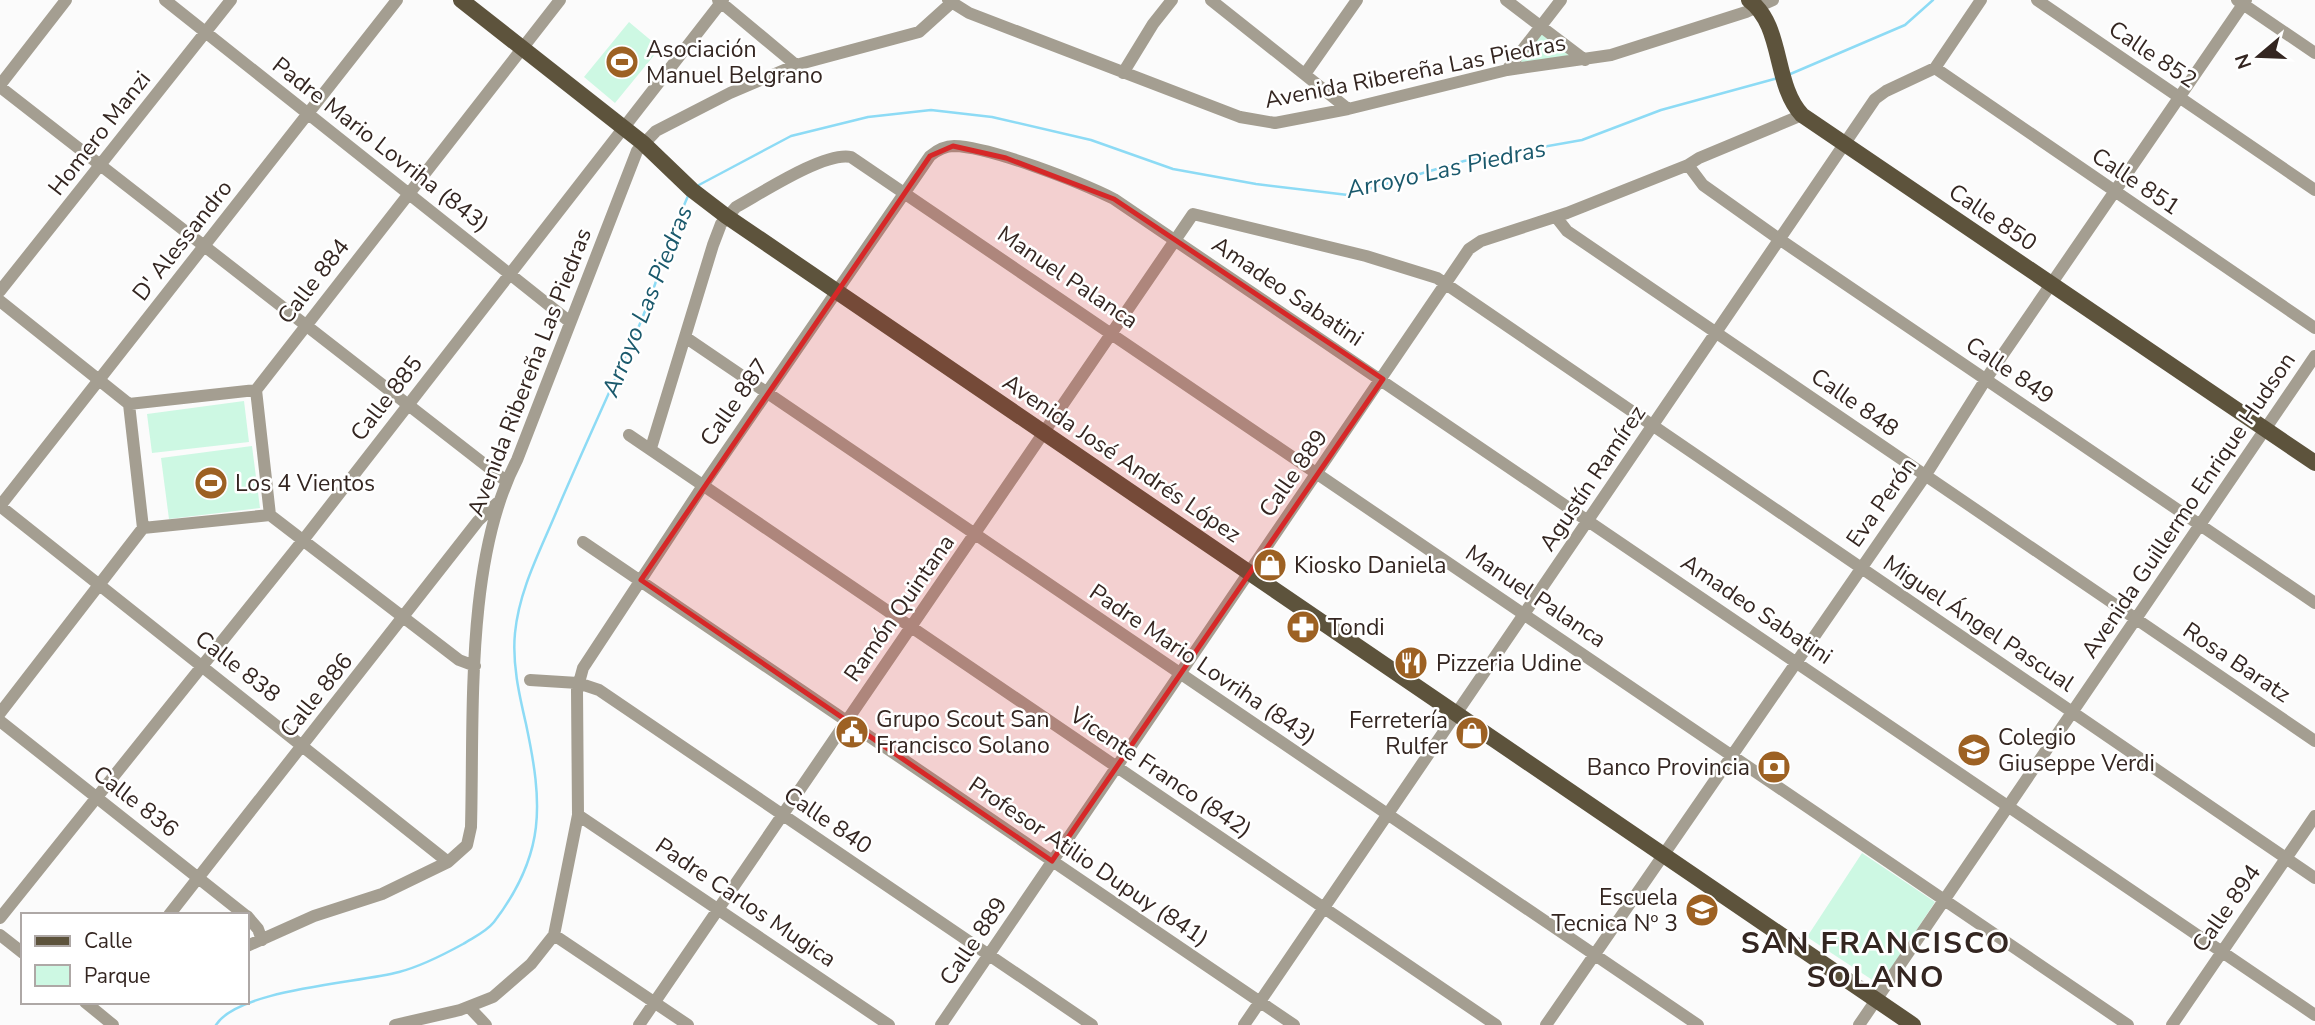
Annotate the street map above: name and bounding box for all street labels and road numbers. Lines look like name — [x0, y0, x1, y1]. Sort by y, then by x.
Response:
street label: Calle 852 — [2102, 14, 2203, 95]
street label: Avenida Ribereña Las Piedras — [1262, 27, 1568, 116]
street label: Padre Mario Lovriha (843) — [266, 50, 496, 239]
street label: Homero Manzi — [41, 65, 158, 202]
street label: Calle 851 — [2085, 141, 2186, 222]
street label: D' Alessandro — [125, 173, 239, 307]
street label: Calle 850 — [1942, 177, 2043, 258]
street label: Manuel Palanca — [991, 219, 1144, 336]
street label: Avenida Ribereña Las Piedras — [460, 224, 599, 521]
street label: Amadeo Sabatini — [1206, 229, 1370, 354]
street label: Calle 884 — [270, 232, 356, 330]
street label: Calle 849 — [1959, 330, 2060, 411]
street label: Avenida Guillermo Enrique Hudson — [2074, 346, 2303, 664]
street label: Calle 885 — [343, 349, 429, 447]
street label: Calle 887 — [693, 352, 776, 452]
street label: Calle 848 — [1805, 361, 1905, 444]
street label: Avenida José Andrés López — [996, 367, 1247, 550]
street label: Agustín Ramírez — [1532, 399, 1653, 557]
street label: Calle 889 — [1252, 423, 1335, 523]
street label: Eva Perón — [1839, 451, 1924, 553]
street label: Ramón Quintana — [837, 528, 962, 688]
street label: Manuel Palanca — [1459, 538, 1612, 655]
street label: Amadeo Sabatini — [1675, 547, 1839, 672]
street label: Miguel Ángel Pascual — [1877, 548, 2081, 699]
street label: Padre Mario Lovriha (843) — [1083, 577, 1322, 752]
street label: Rosa Baratz — [2177, 615, 2297, 710]
street label: Calle 838 — [189, 623, 287, 709]
street label: Calle 886 — [273, 647, 360, 744]
street label: Vicente Franco (842) — [1063, 699, 1258, 845]
street label: Calle 836 — [87, 758, 185, 844]
street label: Profesor Atilio Dupuy (841) — [963, 769, 1215, 953]
street label: Calle 840 — [777, 780, 878, 861]
street label: Padre Carlos Mugica — [649, 830, 842, 975]
street label: Calle 894 — [2185, 858, 2268, 958]
street label: Calle 889 — [933, 891, 1014, 992]

